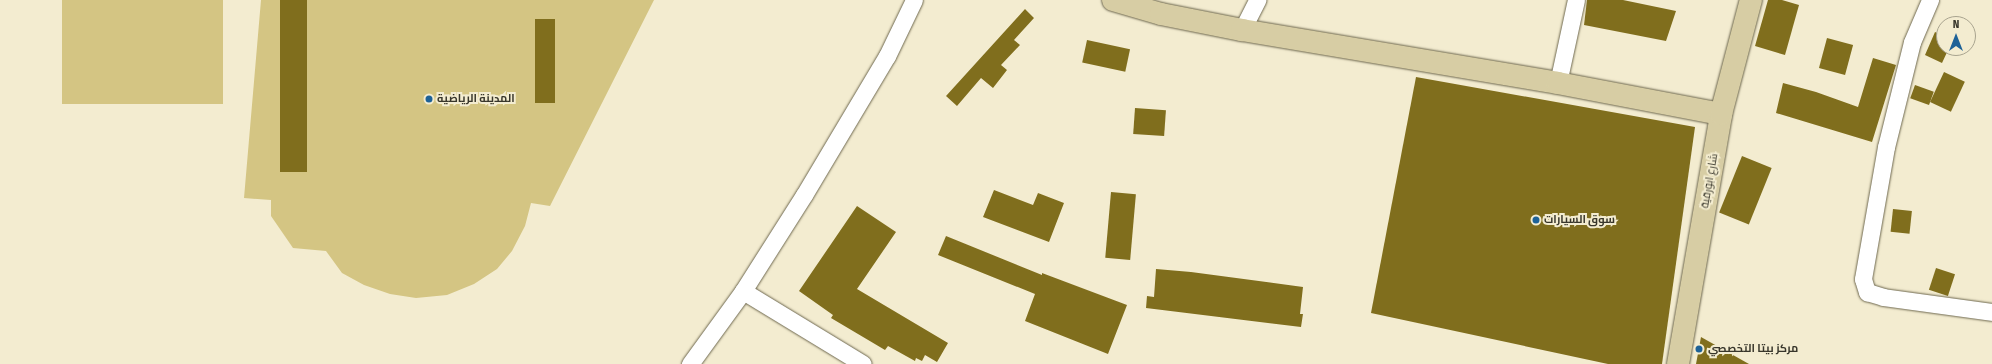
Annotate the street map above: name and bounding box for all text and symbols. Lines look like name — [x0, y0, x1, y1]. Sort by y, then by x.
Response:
north arrow — [1936, 16, 1976, 56]
text: N — [1953, 18, 1959, 31]
place label: المدينة الرياضية — [437, 92, 515, 106]
marker: المدينة الرياضية — [424, 94, 434, 104]
street label: شارع ابورقية — [1699, 153, 1721, 209]
place label: سوق السيارات — [1544, 213, 1615, 227]
marker: سوق السيارات — [1531, 215, 1541, 225]
place label: مركز بيتا التخصصي — [1708, 342, 1798, 356]
marker: مركز بيتا التخصصي — [1693, 343, 1705, 355]

